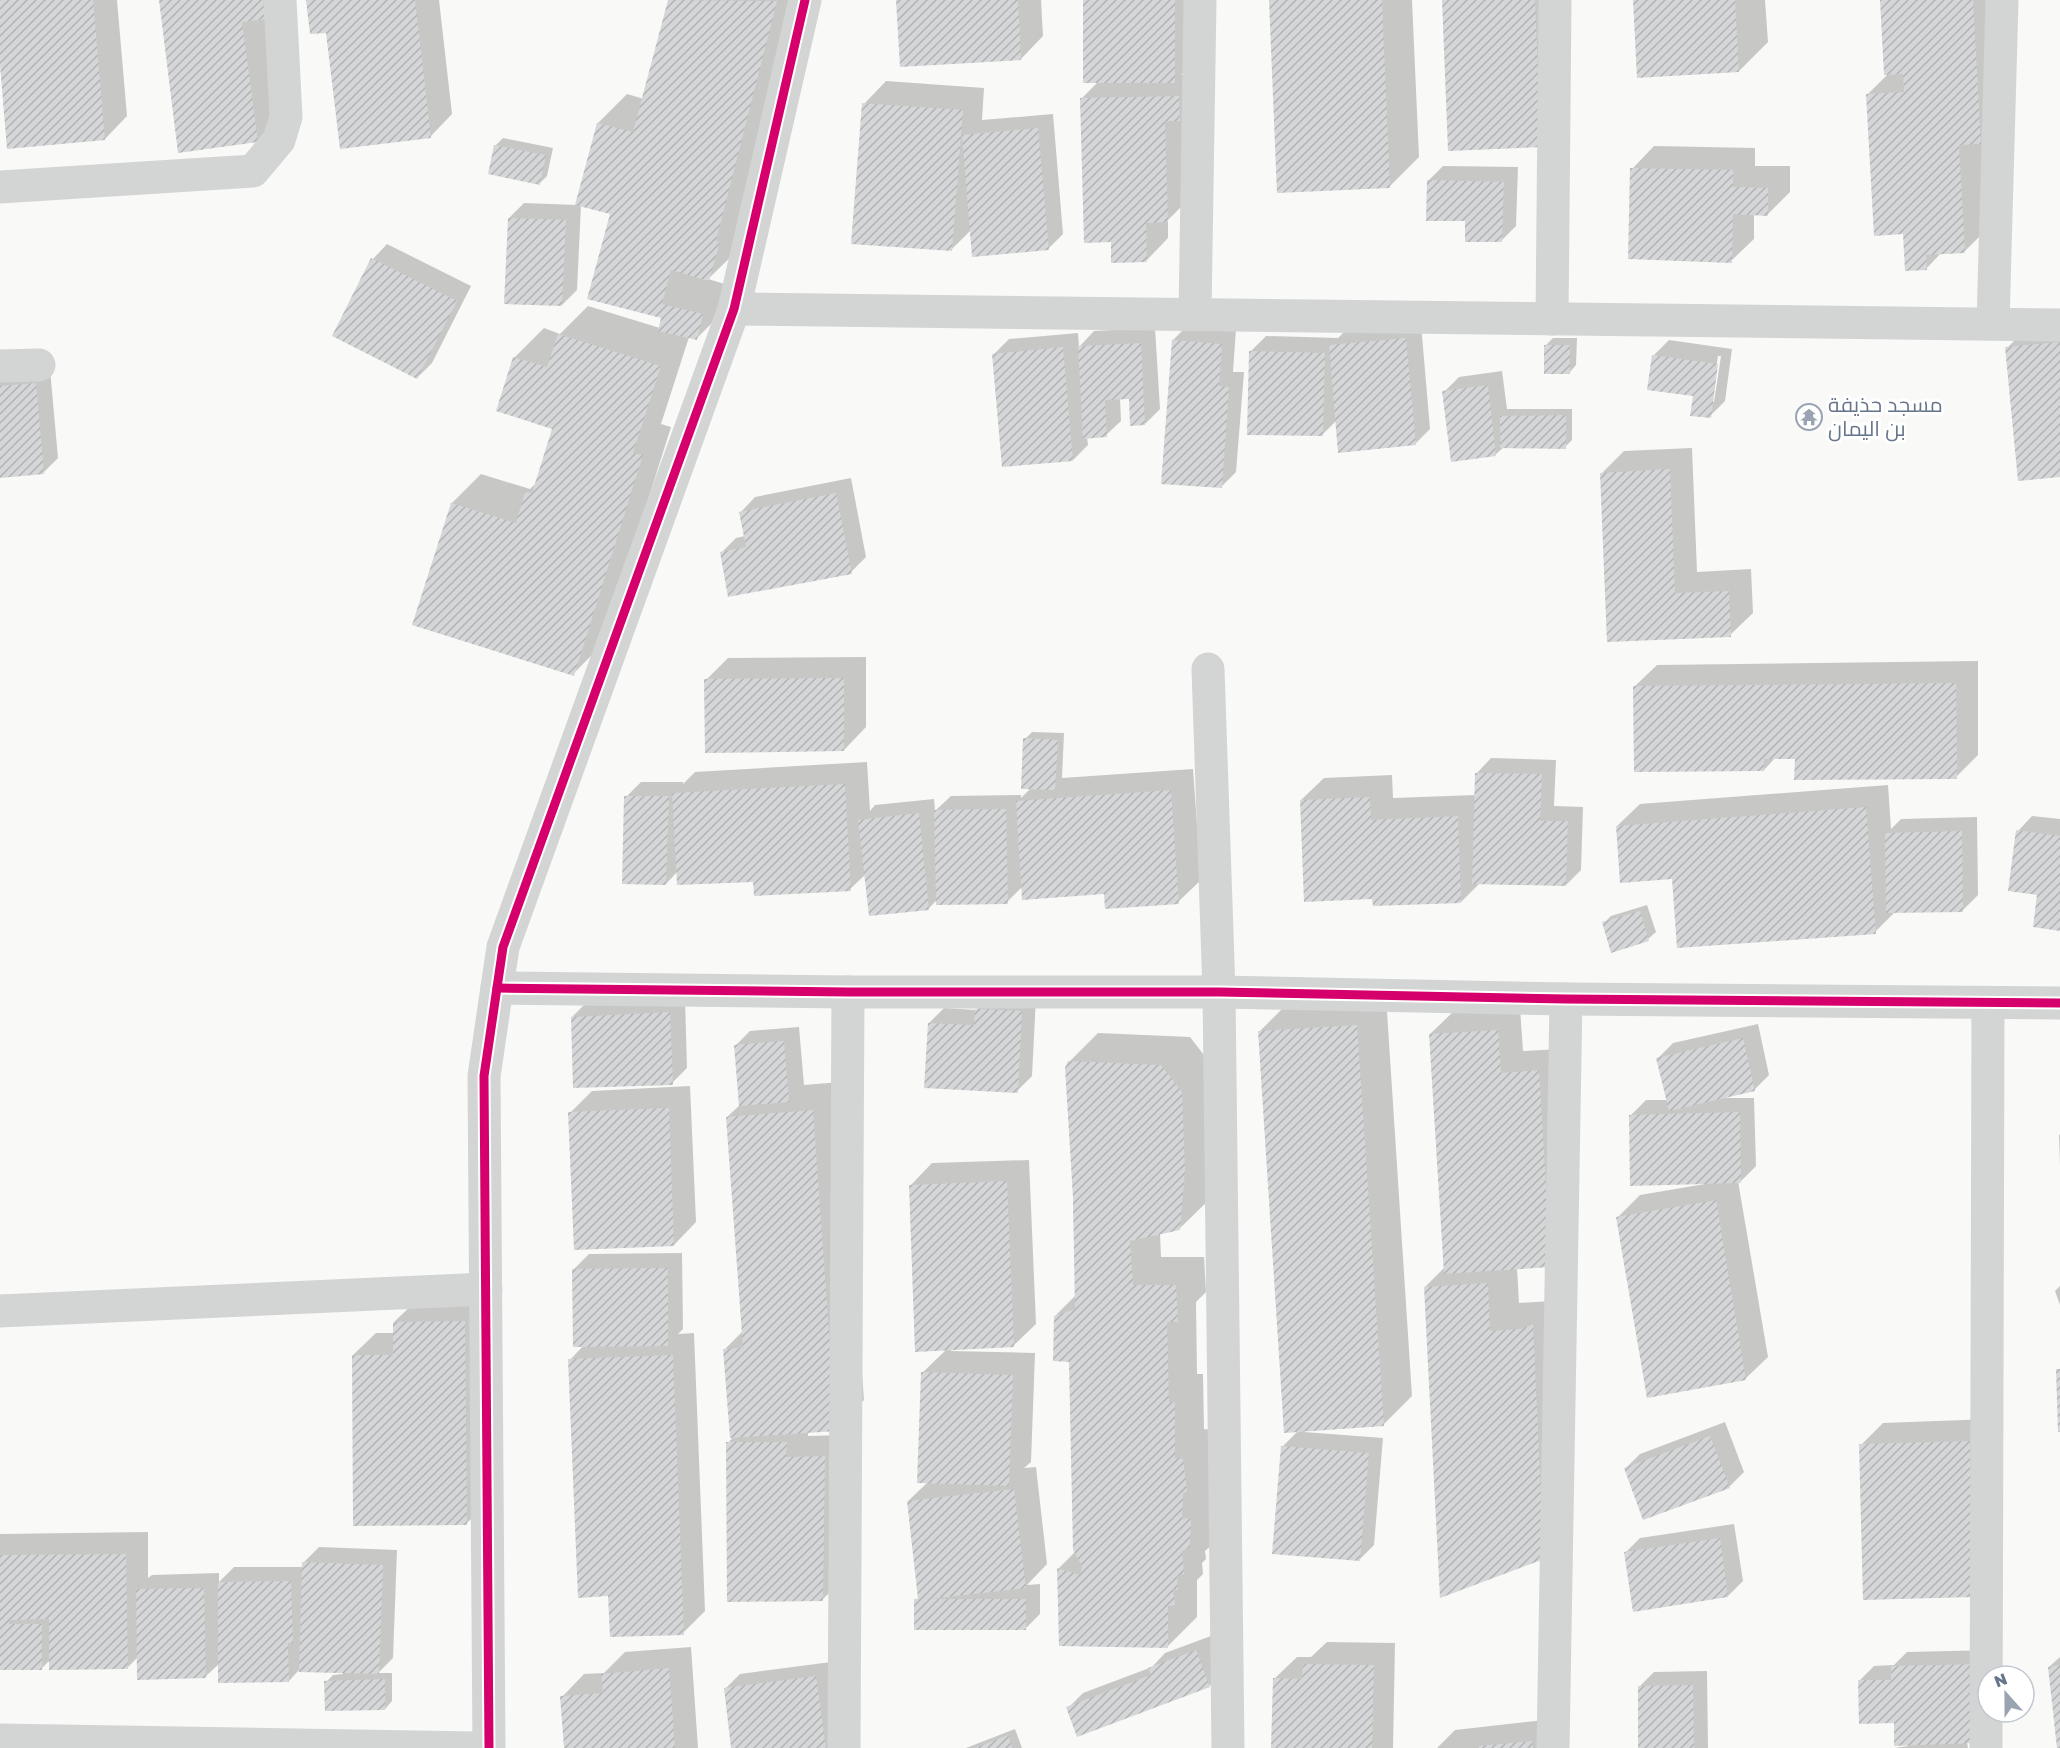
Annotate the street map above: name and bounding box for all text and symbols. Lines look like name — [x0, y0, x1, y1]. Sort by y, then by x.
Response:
place label: مسجد حذيفة بن اليمان — [1828, 391, 1943, 442]
temple icon: مسجد حذيفة بن اليمان — [1794, 402, 1824, 432]
north arrow — [1976, 1664, 2036, 1724]
text: N — [1991, 1668, 2010, 1692]

